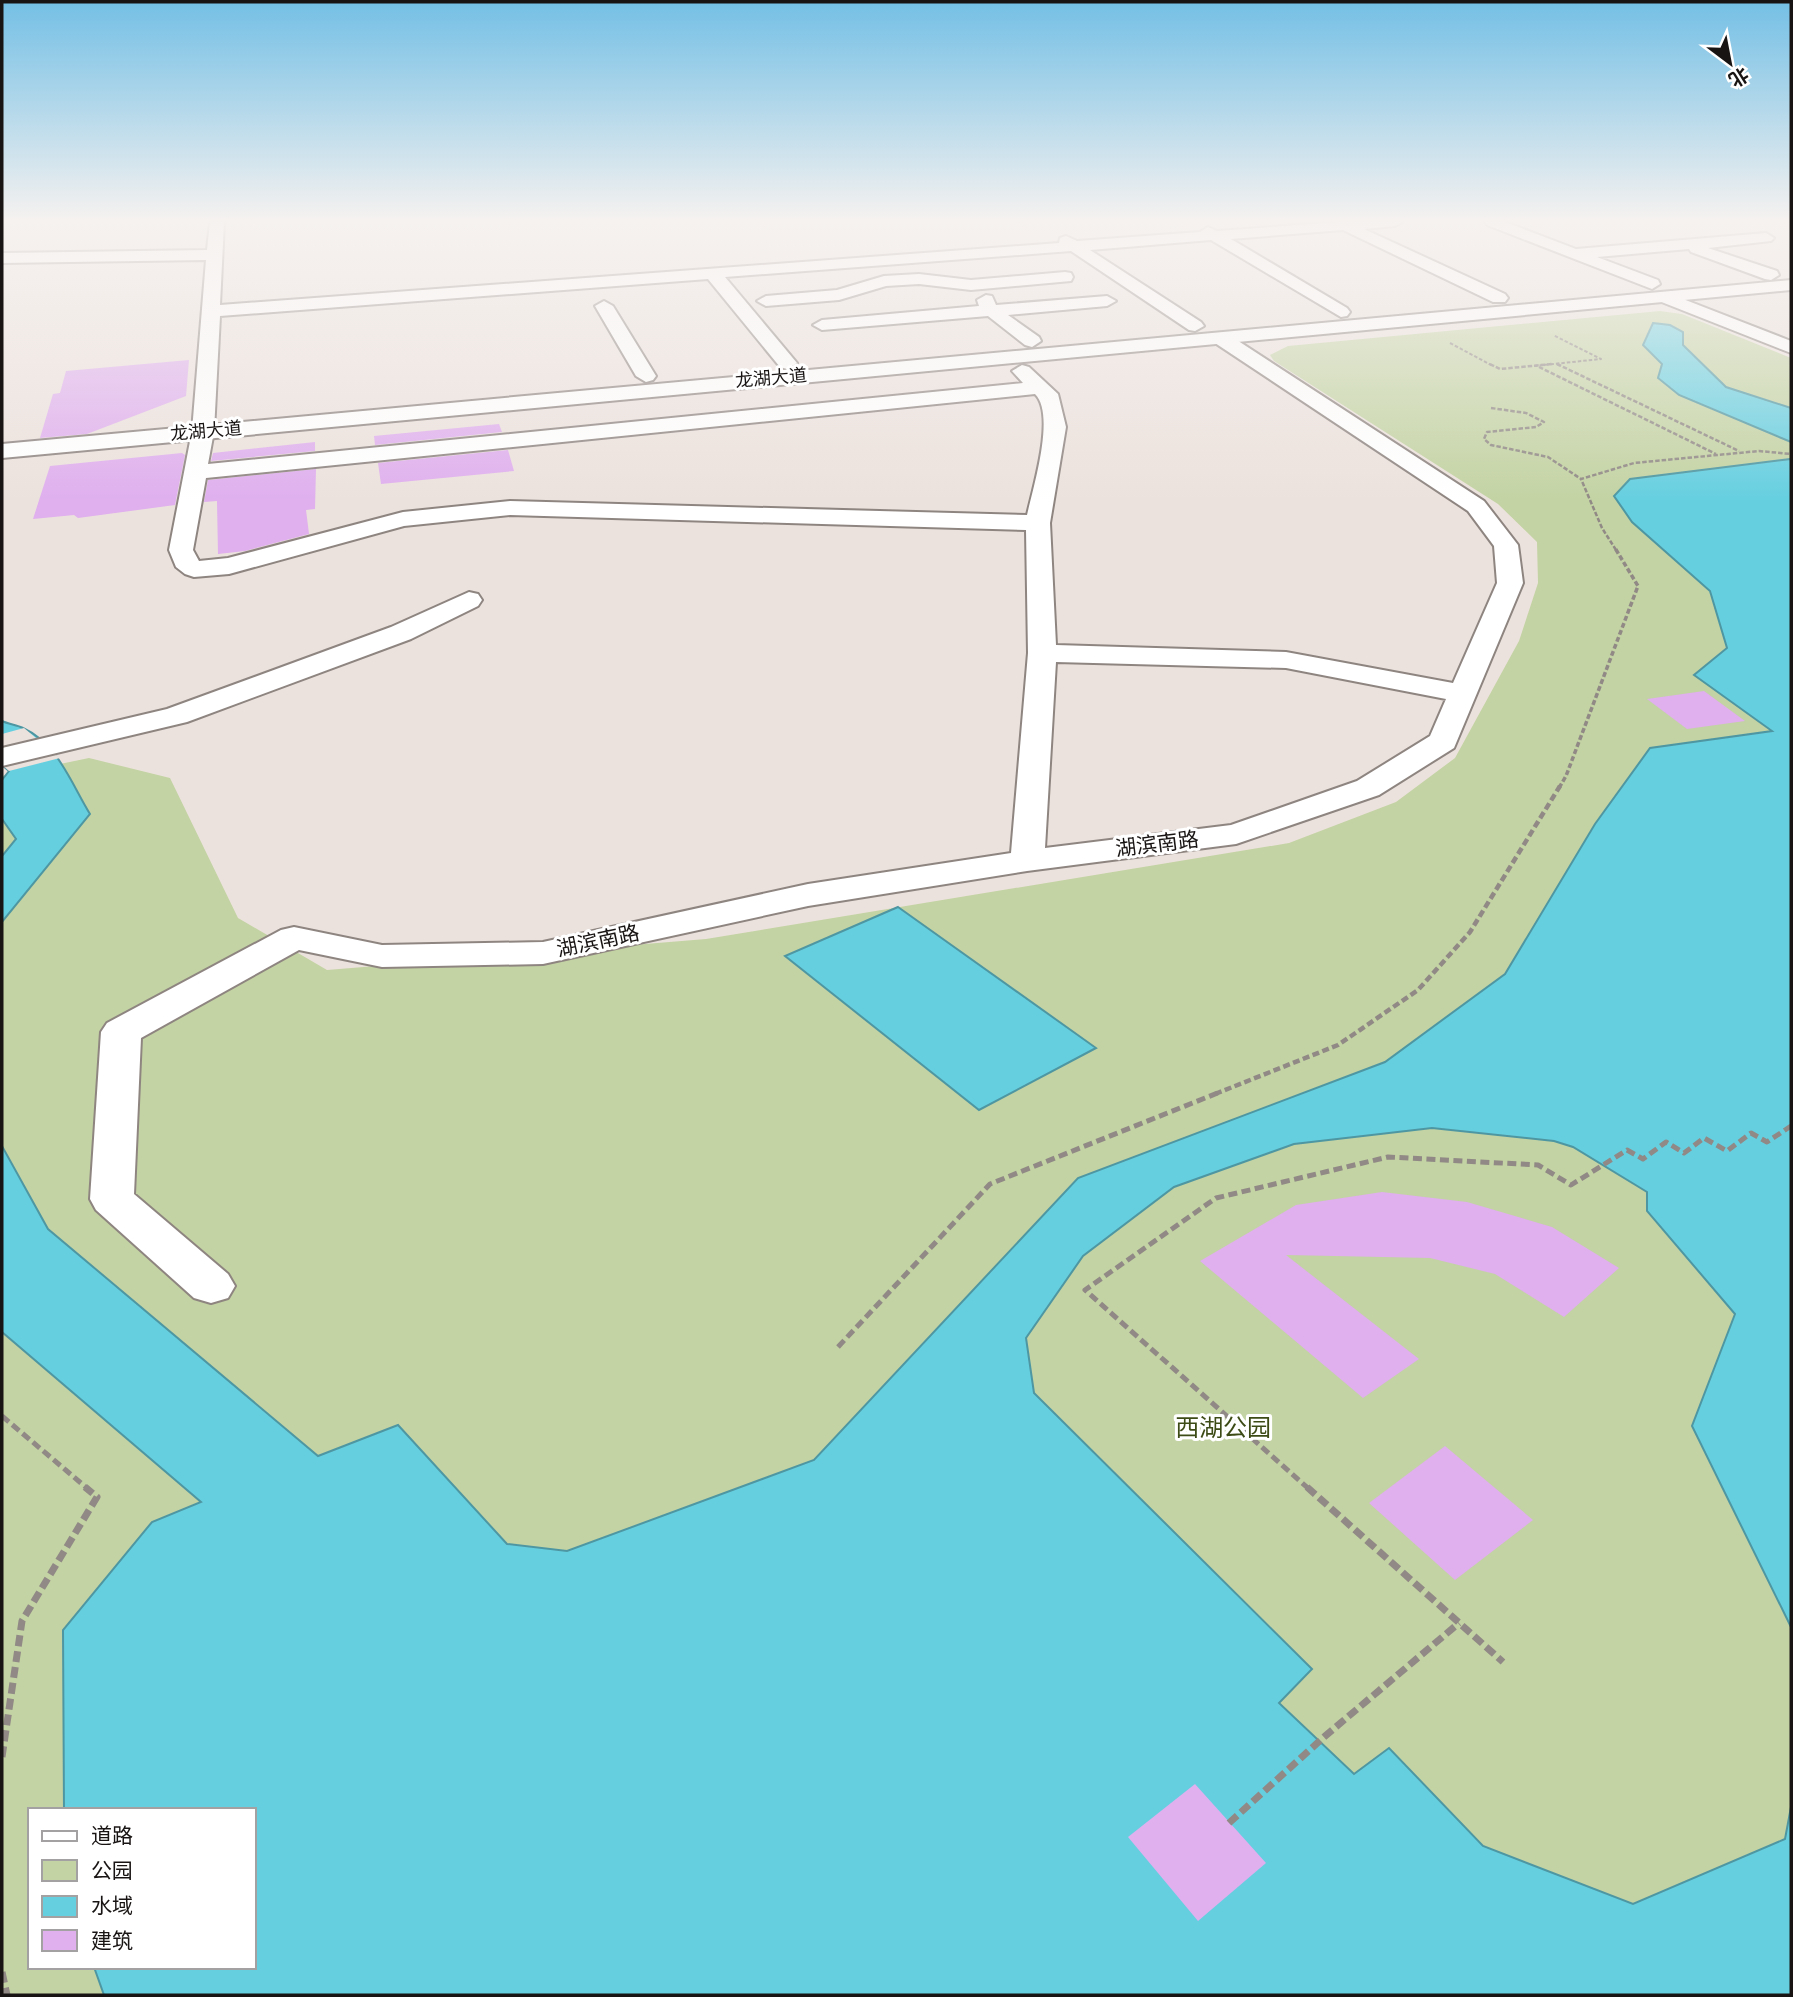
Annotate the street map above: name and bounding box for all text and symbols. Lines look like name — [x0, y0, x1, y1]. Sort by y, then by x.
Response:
north arrow — [1695, 28, 1765, 98]
text: 北 — [1725, 63, 1753, 92]
street label: 龙湖大道 — [734, 364, 808, 391]
street label: 龙湖大道 — [169, 417, 243, 444]
street label: 湖滨南路 — [1114, 827, 1200, 861]
street label: 湖滨南路 — [554, 921, 642, 961]
park label: 西湖公园 — [1175, 1414, 1271, 1442]
legend — [28, 1808, 256, 1969]
text: 道路 — [91, 1824, 133, 1848]
text: 公园 — [91, 1859, 133, 1883]
text: 水域 — [91, 1894, 133, 1918]
text: 建筑 — [91, 1929, 133, 1953]

